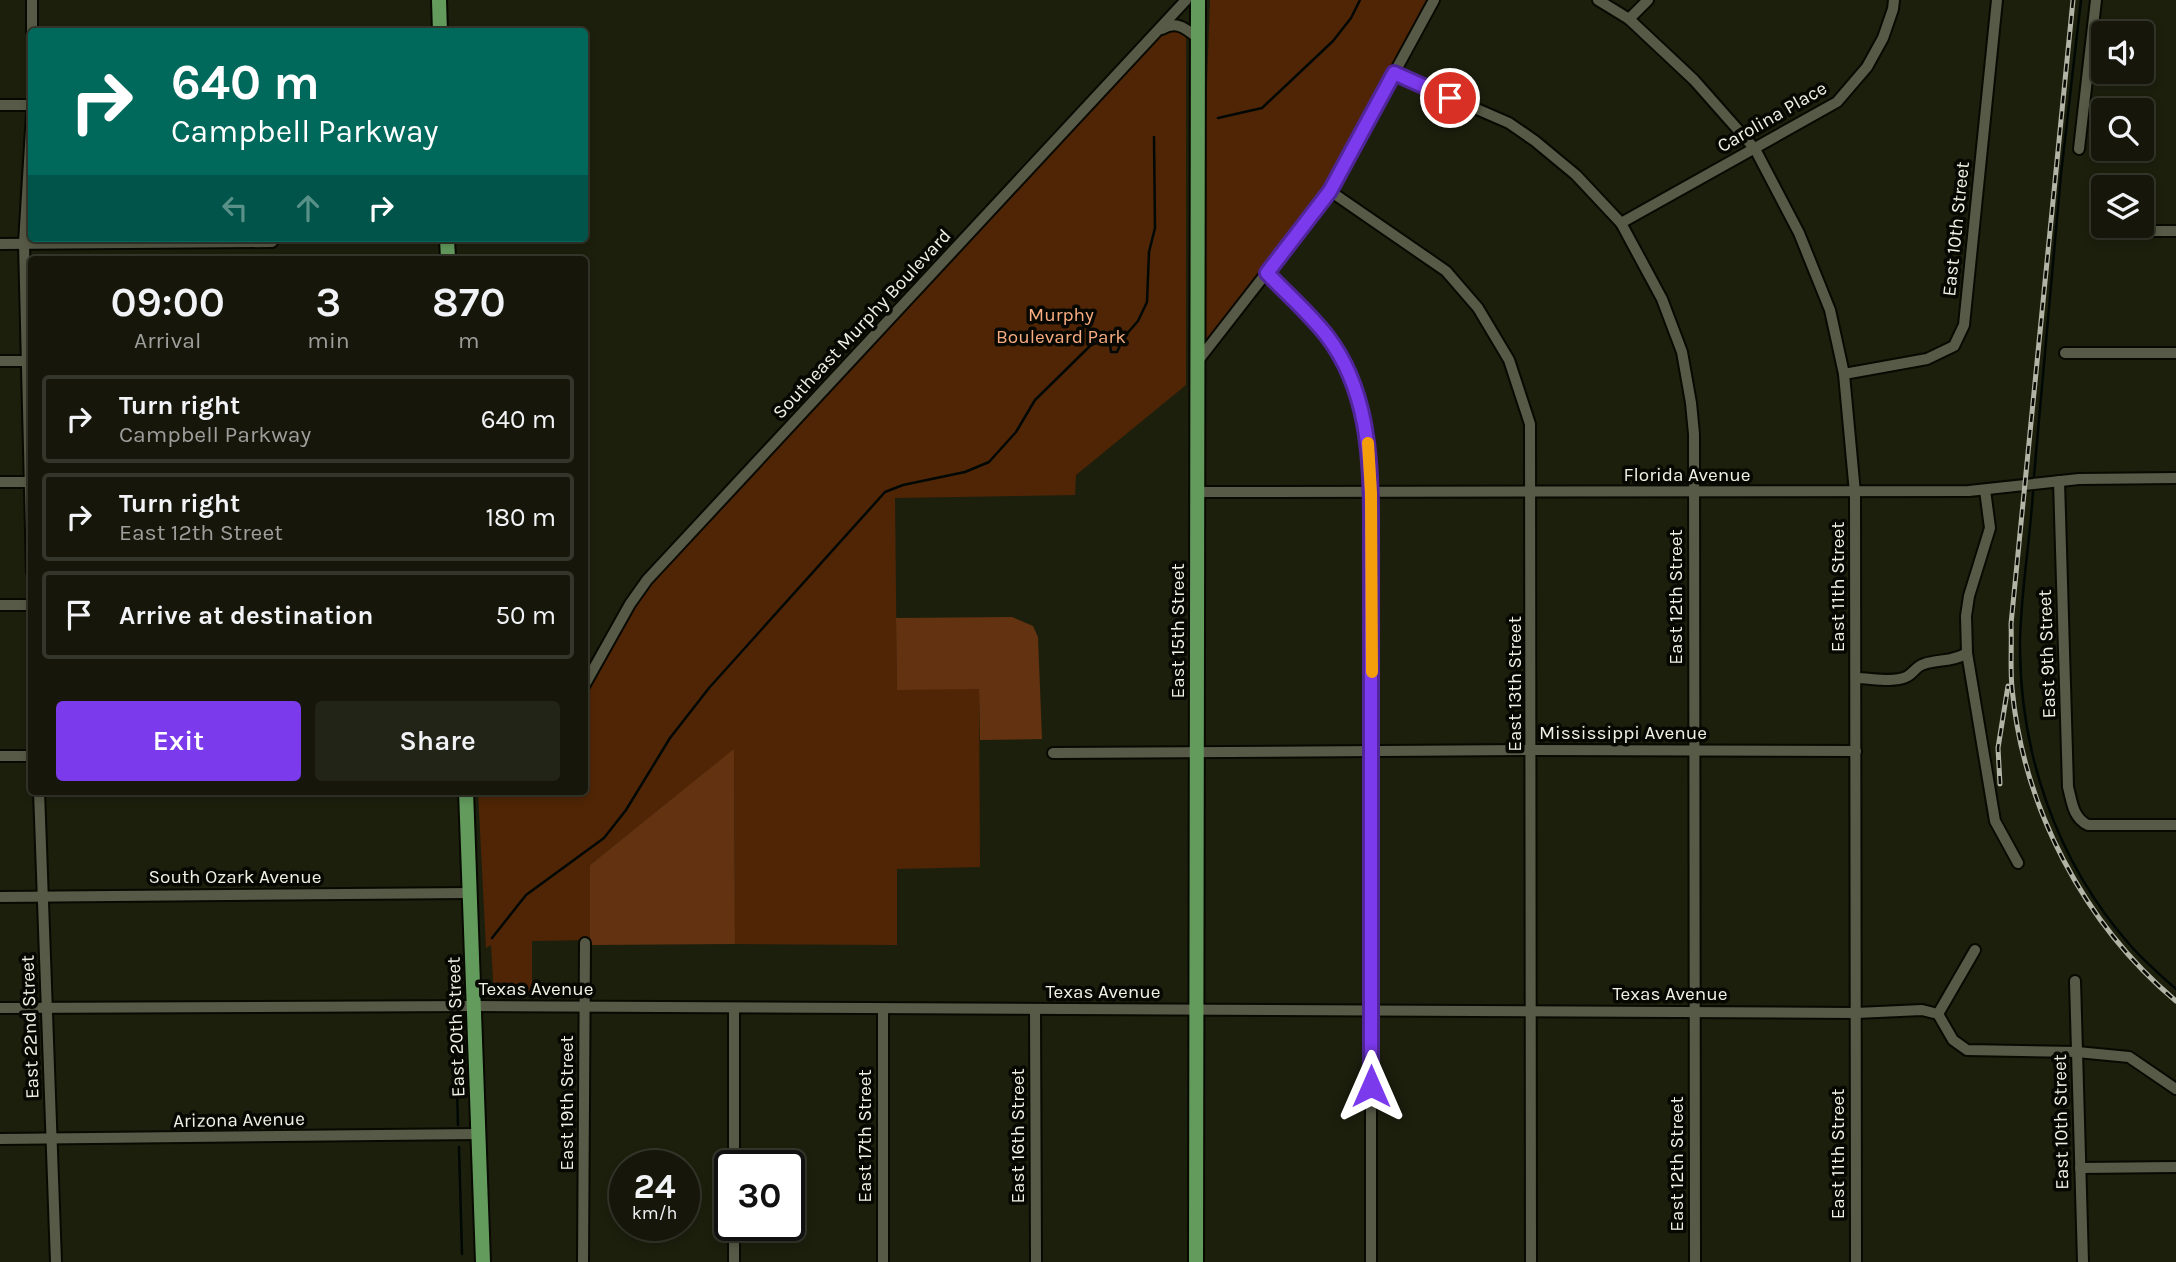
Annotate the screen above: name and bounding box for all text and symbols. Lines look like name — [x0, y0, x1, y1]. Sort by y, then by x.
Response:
map controls — [2091, 21, 2154, 238]
button: sound — [2091, 21, 2154, 84]
text: 640 m — [171, 54, 320, 111]
icon: right — [56, 56, 147, 147]
pin — [1420, 68, 1480, 128]
street label: Carolina Place — [1713, 77, 1831, 157]
icon: arrive — [1431, 79, 1469, 117]
button: search — [2091, 98, 2154, 161]
text: Campbell Parkway — [171, 113, 438, 150]
street label: East 10th Street — [1938, 160, 1974, 298]
button: layers — [2091, 175, 2154, 238]
icon: left — [216, 189, 254, 227]
icon: ahead — [289, 189, 327, 227]
icon: right — [362, 189, 400, 227]
street label: Southeast Murphy Boulevard — [768, 225, 956, 423]
text: 09:00 — [110, 277, 225, 327]
text: 3 — [316, 277, 341, 327]
text: 870 — [432, 277, 506, 327]
park label: Murphy Boulevard Park — [996, 304, 1126, 348]
text: Arrival — [134, 327, 201, 354]
text: min — [307, 327, 350, 354]
text: m — [458, 327, 480, 354]
text: Turn right — [119, 390, 240, 421]
icon: right — [60, 400, 98, 438]
text: 640 m — [481, 404, 556, 435]
text: Campbell Parkway — [119, 421, 311, 448]
street label: Florida Avenue — [1624, 464, 1750, 486]
text: Turn right — [119, 488, 240, 519]
icon: right — [60, 498, 98, 536]
text: 180 m — [486, 502, 556, 533]
text: East 12th Street — [119, 519, 283, 546]
street label: East 11th Street — [1827, 522, 1849, 652]
street label: East 12th Street — [1665, 529, 1687, 665]
street label: East 15th Street — [1167, 563, 1189, 699]
street label: East 9th Street — [2034, 589, 2060, 719]
icon: arrive — [60, 596, 98, 634]
text: Arrive at destination — [119, 600, 373, 631]
text: 50 m — [495, 600, 556, 631]
street label: East 13th Street — [1504, 616, 1526, 752]
button: Exit — [56, 701, 301, 781]
button: Share — [315, 701, 560, 781]
street label: Mississippi Avenue — [1539, 722, 1707, 744]
street label: South Ozark Avenue — [149, 866, 321, 888]
street label: East 22nd Street — [16, 955, 44, 1099]
street label: East 20th Street — [443, 956, 469, 1098]
street label: Texas Avenue — [478, 978, 594, 1000]
street label: Texas Avenue — [1045, 981, 1161, 1003]
street label: Texas Avenue — [1612, 983, 1728, 1005]
street label: East 19th Street — [556, 1035, 578, 1171]
position arrow — [1334, 1049, 1408, 1123]
street label: East 10th Street — [2049, 1054, 2073, 1190]
street label: East 16th Street — [1007, 1068, 1029, 1204]
street label: East 17th Street — [854, 1069, 876, 1203]
street label: East 11th Street — [1827, 1089, 1849, 1219]
street label: East 12th Street — [1666, 1096, 1688, 1232]
street label: Arizona Avenue — [173, 1108, 305, 1132]
speed limit sign: 30 — [714, 1150, 805, 1241]
text: 24 — [634, 1166, 676, 1207]
text: km/h — [632, 1202, 677, 1224]

